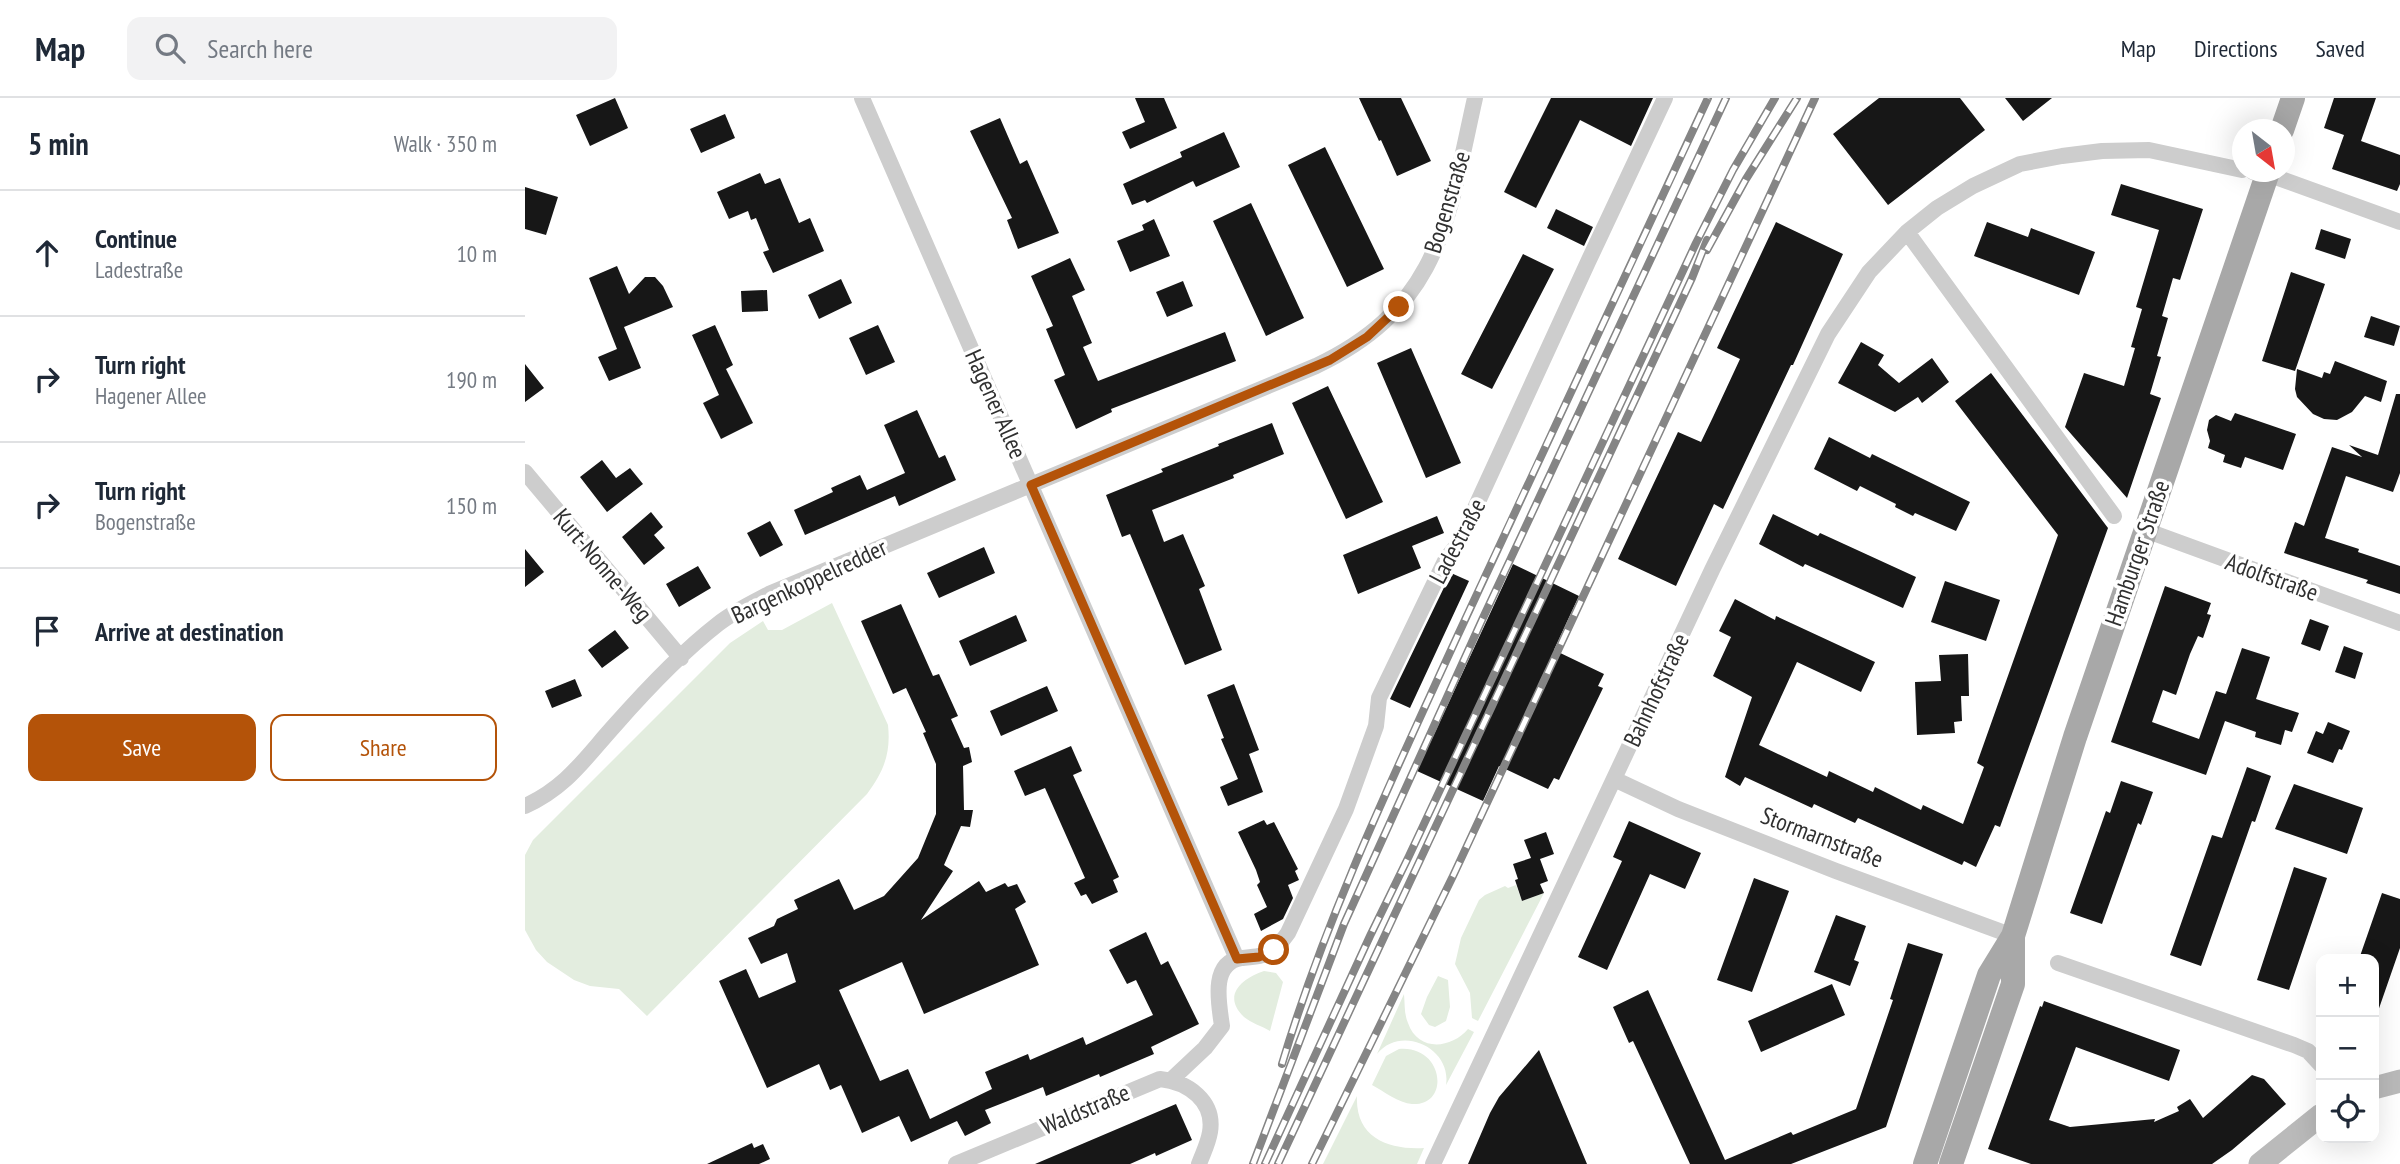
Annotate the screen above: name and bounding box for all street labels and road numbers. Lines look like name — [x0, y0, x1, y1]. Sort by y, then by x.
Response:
street label: Bogenstraße — [1417, 147, 1477, 257]
street label: Hagener Allee — [958, 345, 1034, 463]
street label: Hamburger Straße — [2098, 476, 2176, 630]
street label: Ladestraße — [1422, 493, 1492, 589]
street label: Kurt-Nonne-Weg — [547, 502, 659, 628]
street label: Bargenkoppelredder — [726, 531, 892, 631]
street label: Adolfstraße — [2221, 546, 2323, 608]
street label: Bahnhofstraße — [1616, 628, 1696, 752]
street label: Stormarnstraße — [1756, 800, 1888, 874]
street label: Waldstraße — [1036, 1076, 1134, 1142]

